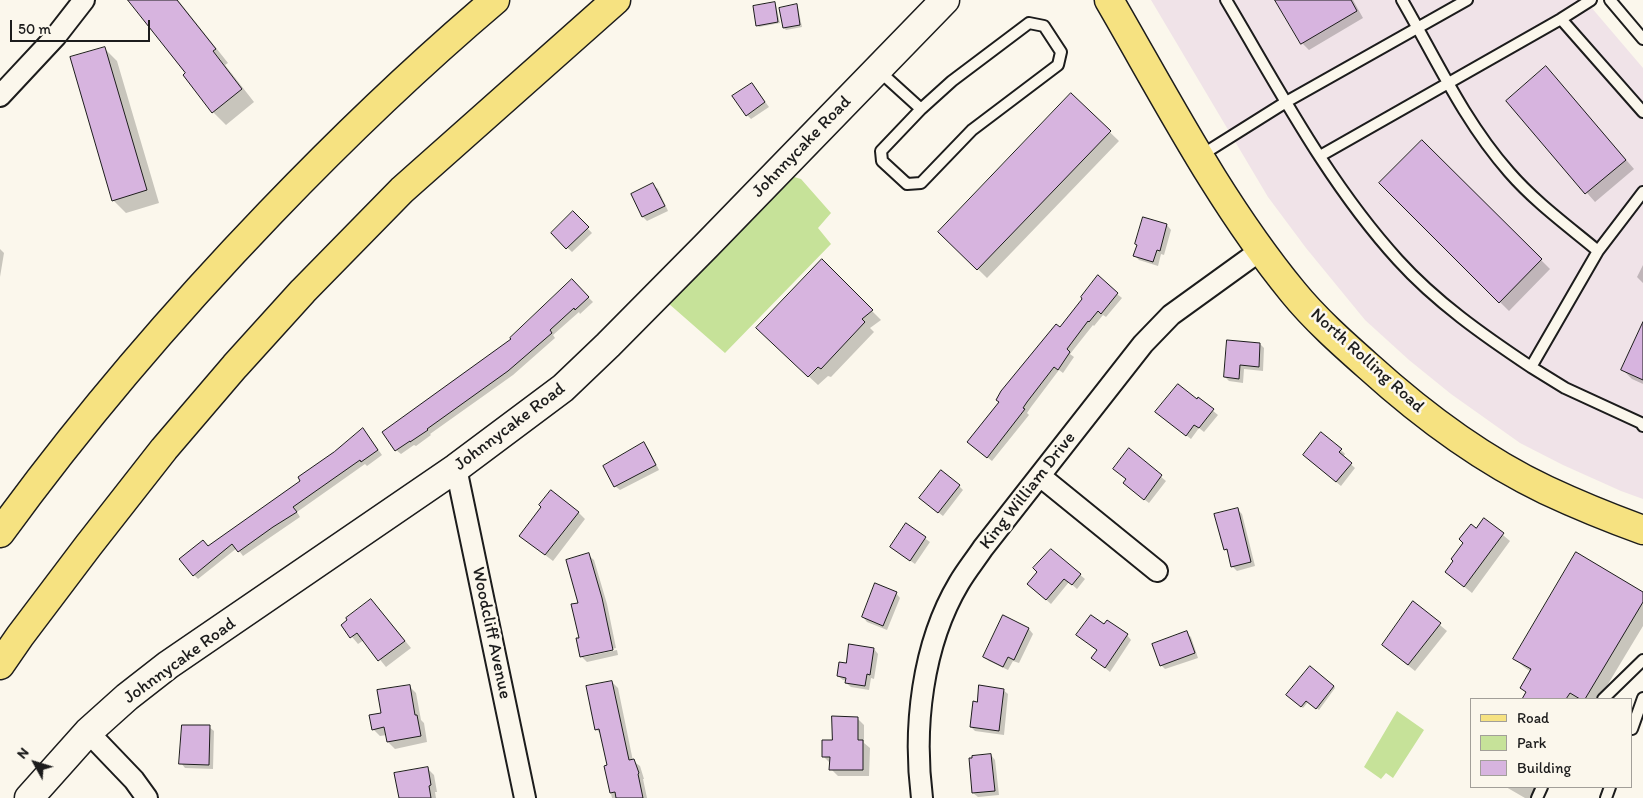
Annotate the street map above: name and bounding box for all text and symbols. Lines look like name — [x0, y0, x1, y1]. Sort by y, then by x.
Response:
scale bar — [12, 10, 152, 42]
text: 50 m — [18, 20, 51, 38]
street label: Johnnycake Road — [748, 92, 856, 202]
street label: North Rolling Road — [1306, 304, 1428, 418]
street label: Johnnycake Road — [450, 378, 570, 476]
street label: King William Drive — [975, 428, 1081, 554]
street label: Woodcliff Avenue — [466, 565, 516, 701]
street label: Johnnycake Road — [120, 613, 240, 709]
legend — [1470, 698, 1633, 788]
text: Road — [1517, 709, 1549, 727]
text: Park — [1517, 734, 1547, 752]
north arrow — [10, 738, 60, 788]
text: N — [13, 744, 33, 762]
text: Building — [1517, 759, 1571, 777]

